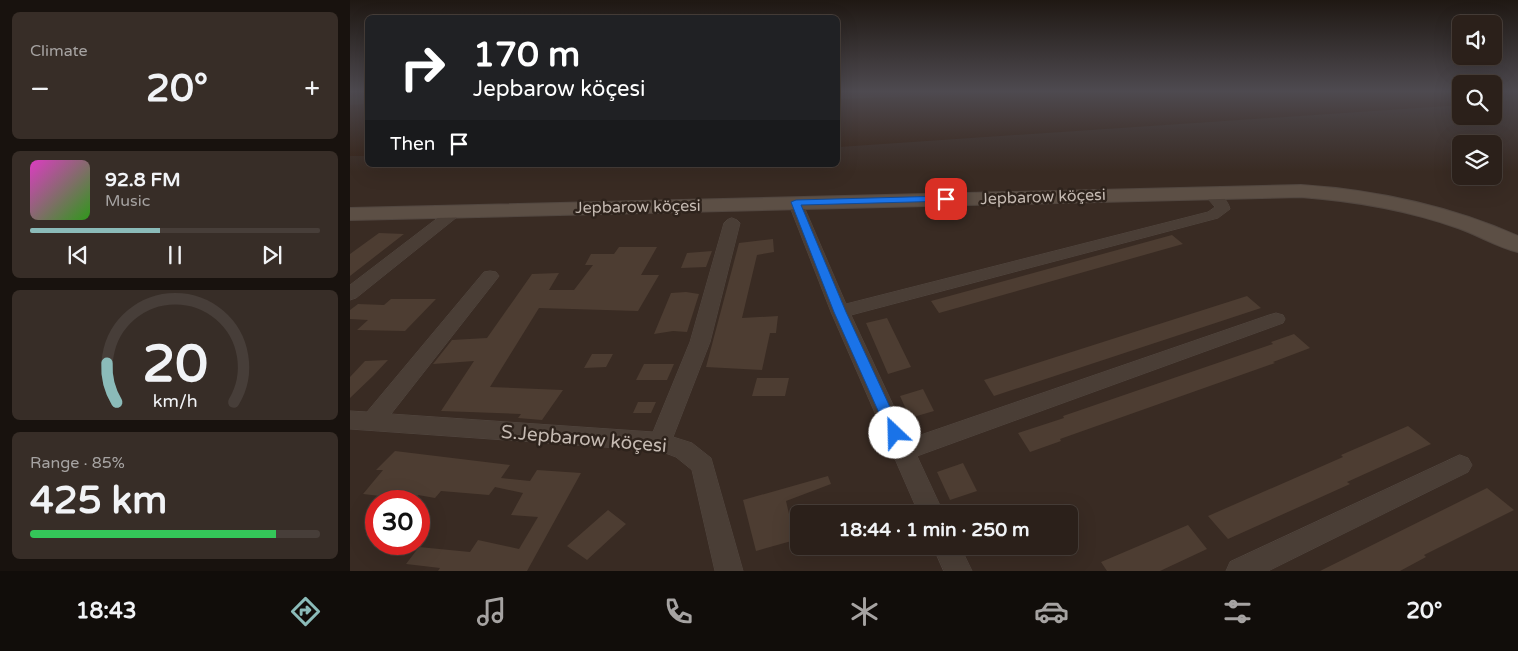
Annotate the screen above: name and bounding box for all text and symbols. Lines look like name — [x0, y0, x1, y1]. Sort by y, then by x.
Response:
map controls — [1452, 15, 1502, 185]
button: sound — [1452, 15, 1502, 65]
text: 170 m — [473, 34, 580, 76]
icon: right — [390, 35, 455, 100]
text: Climate — [30, 41, 88, 61]
text: 20° — [146, 66, 208, 112]
text: − — [30, 72, 50, 106]
text: + — [304, 72, 320, 106]
button: search — [1452, 75, 1502, 125]
text: Jepbarow köçesi — [473, 76, 646, 102]
icon: arrive — [445, 130, 473, 158]
text: Then — [390, 133, 435, 155]
button: layers — [1452, 135, 1502, 185]
text: 92.8 FM — [105, 169, 181, 191]
pin — [925, 178, 967, 220]
icon: arrive — [932, 185, 960, 213]
street label: Jepbarow köçesi — [980, 185, 1106, 209]
text: Music — [105, 191, 150, 211]
street label: Jepbarow köçesi — [575, 196, 701, 218]
icon: previous — [64, 241, 92, 269]
icon: pause — [161, 241, 189, 269]
icon: next — [258, 241, 286, 269]
text: 20 — [142, 333, 208, 396]
text: km/h — [153, 391, 197, 412]
position arrow — [868, 406, 920, 458]
street label: S.Jepbarow köçesi — [500, 421, 668, 457]
text: Range · 85% — [30, 453, 125, 473]
text: 425 km — [30, 478, 167, 524]
speed limit sign: 30 — [365, 490, 430, 555]
text: 18:44 · 1 min · 250 m — [838, 519, 1030, 541]
icon: directions — [288, 594, 323, 629]
icon: music — [474, 594, 509, 629]
icon: phone — [661, 594, 696, 629]
icon: climate — [847, 594, 882, 629]
icon: car — [1034, 594, 1069, 629]
icon: filters — [1220, 594, 1255, 629]
text: 18:43 — [76, 598, 137, 624]
text: 20° — [1406, 598, 1442, 624]

